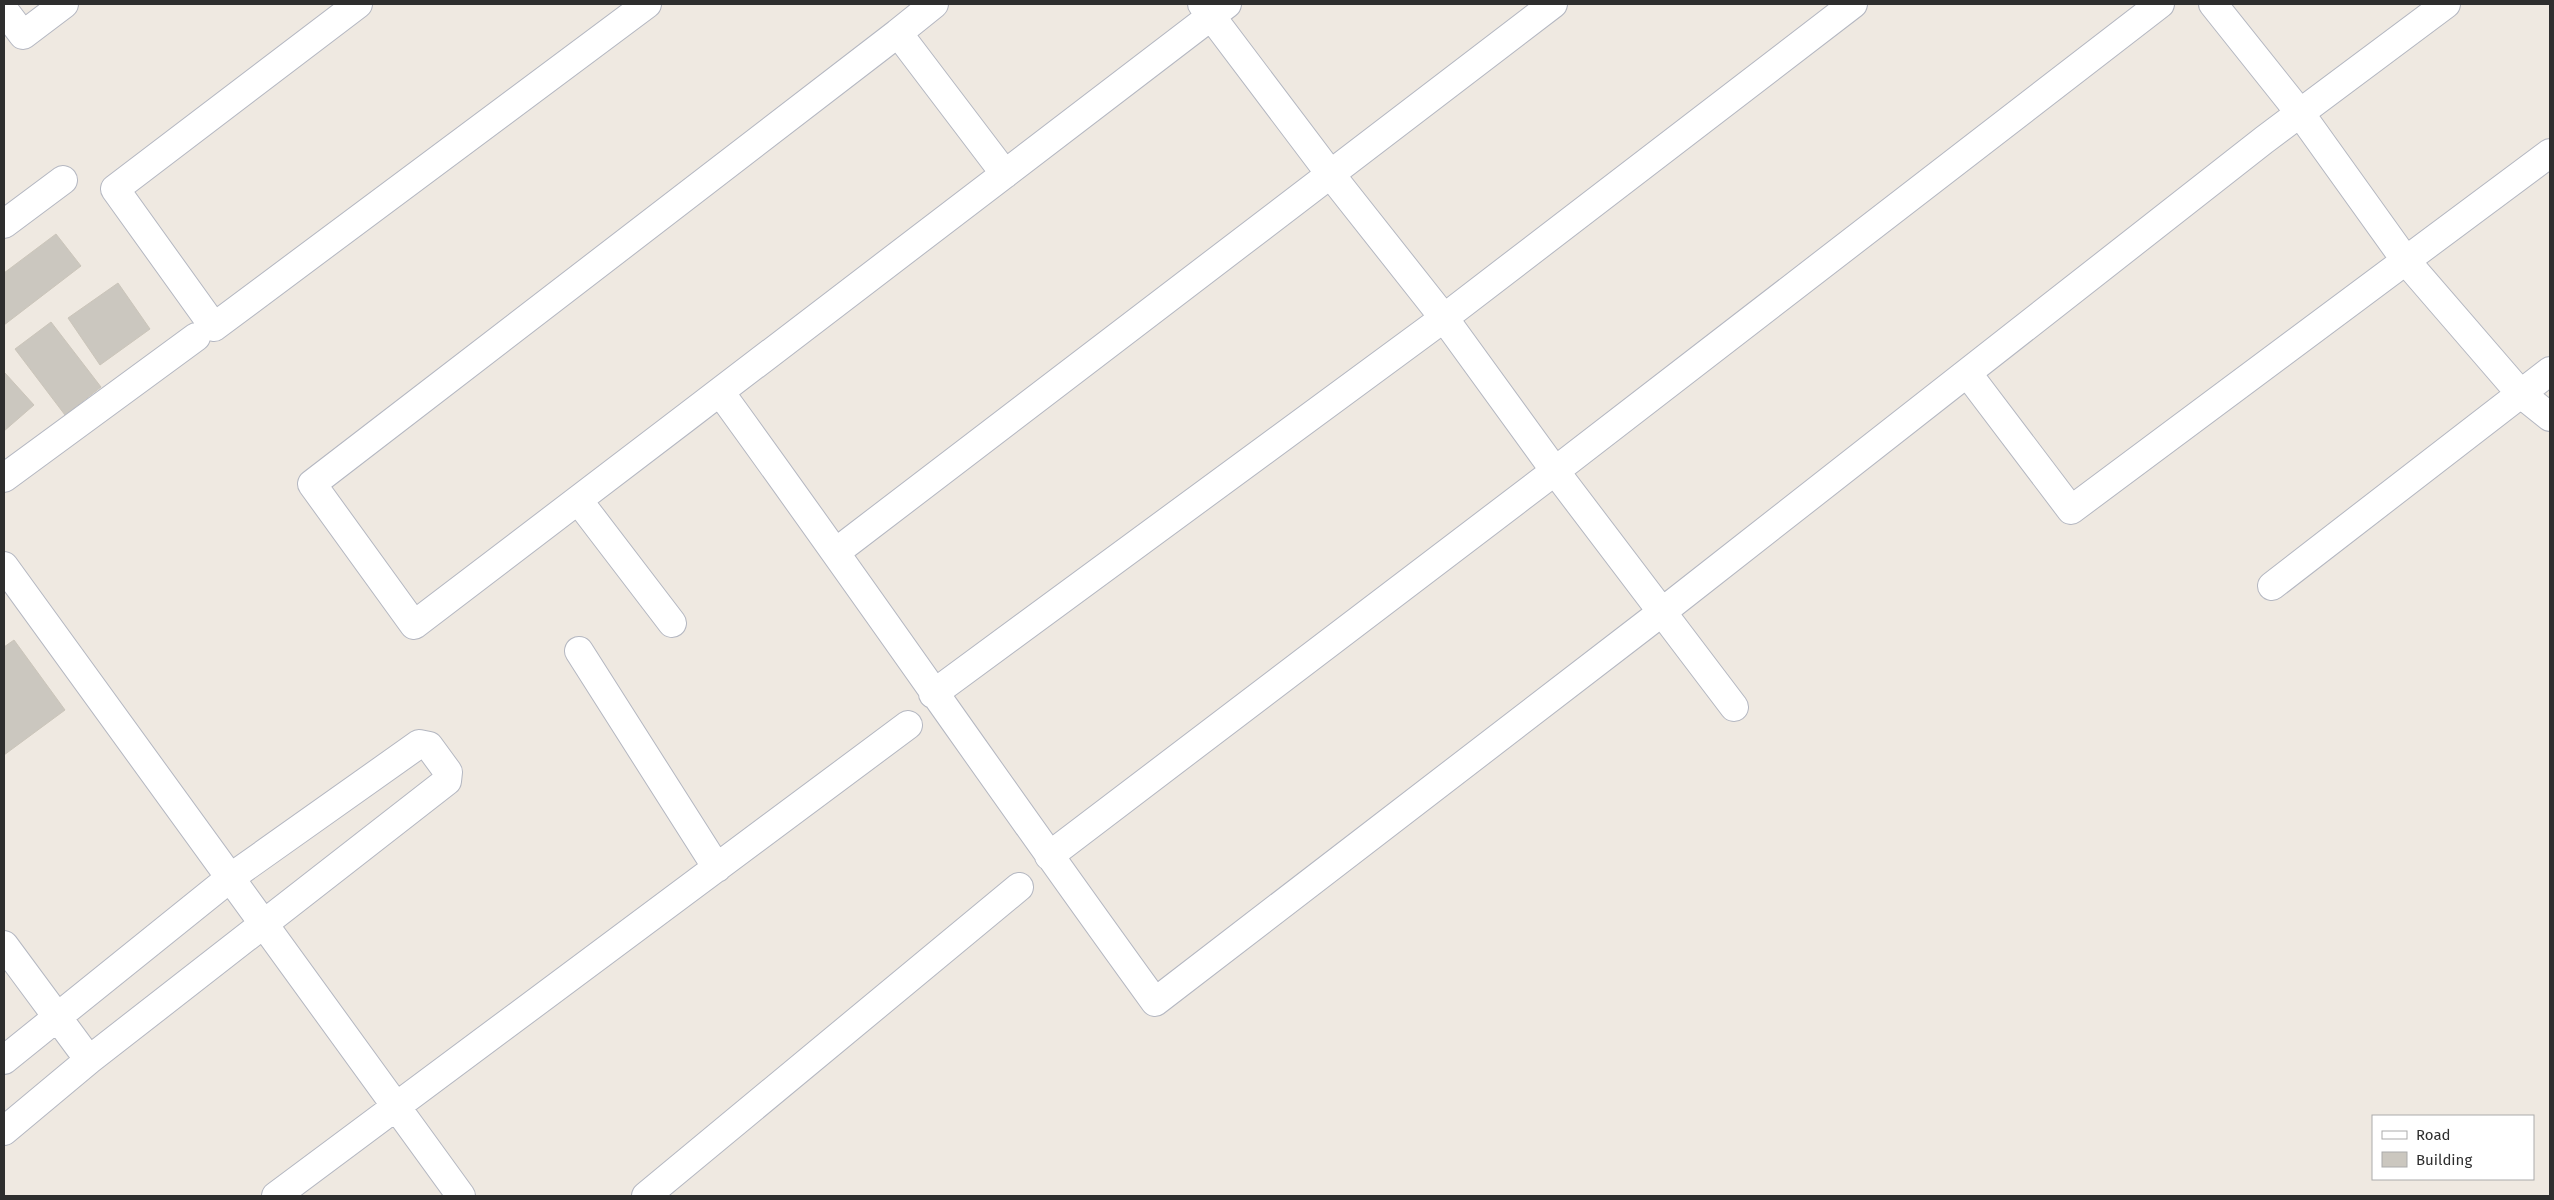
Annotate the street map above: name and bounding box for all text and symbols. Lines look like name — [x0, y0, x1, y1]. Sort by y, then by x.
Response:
legend — [2372, 1115, 2534, 1180]
text: Road — [2416, 1126, 2451, 1144]
text: Building — [2416, 1151, 2472, 1169]

